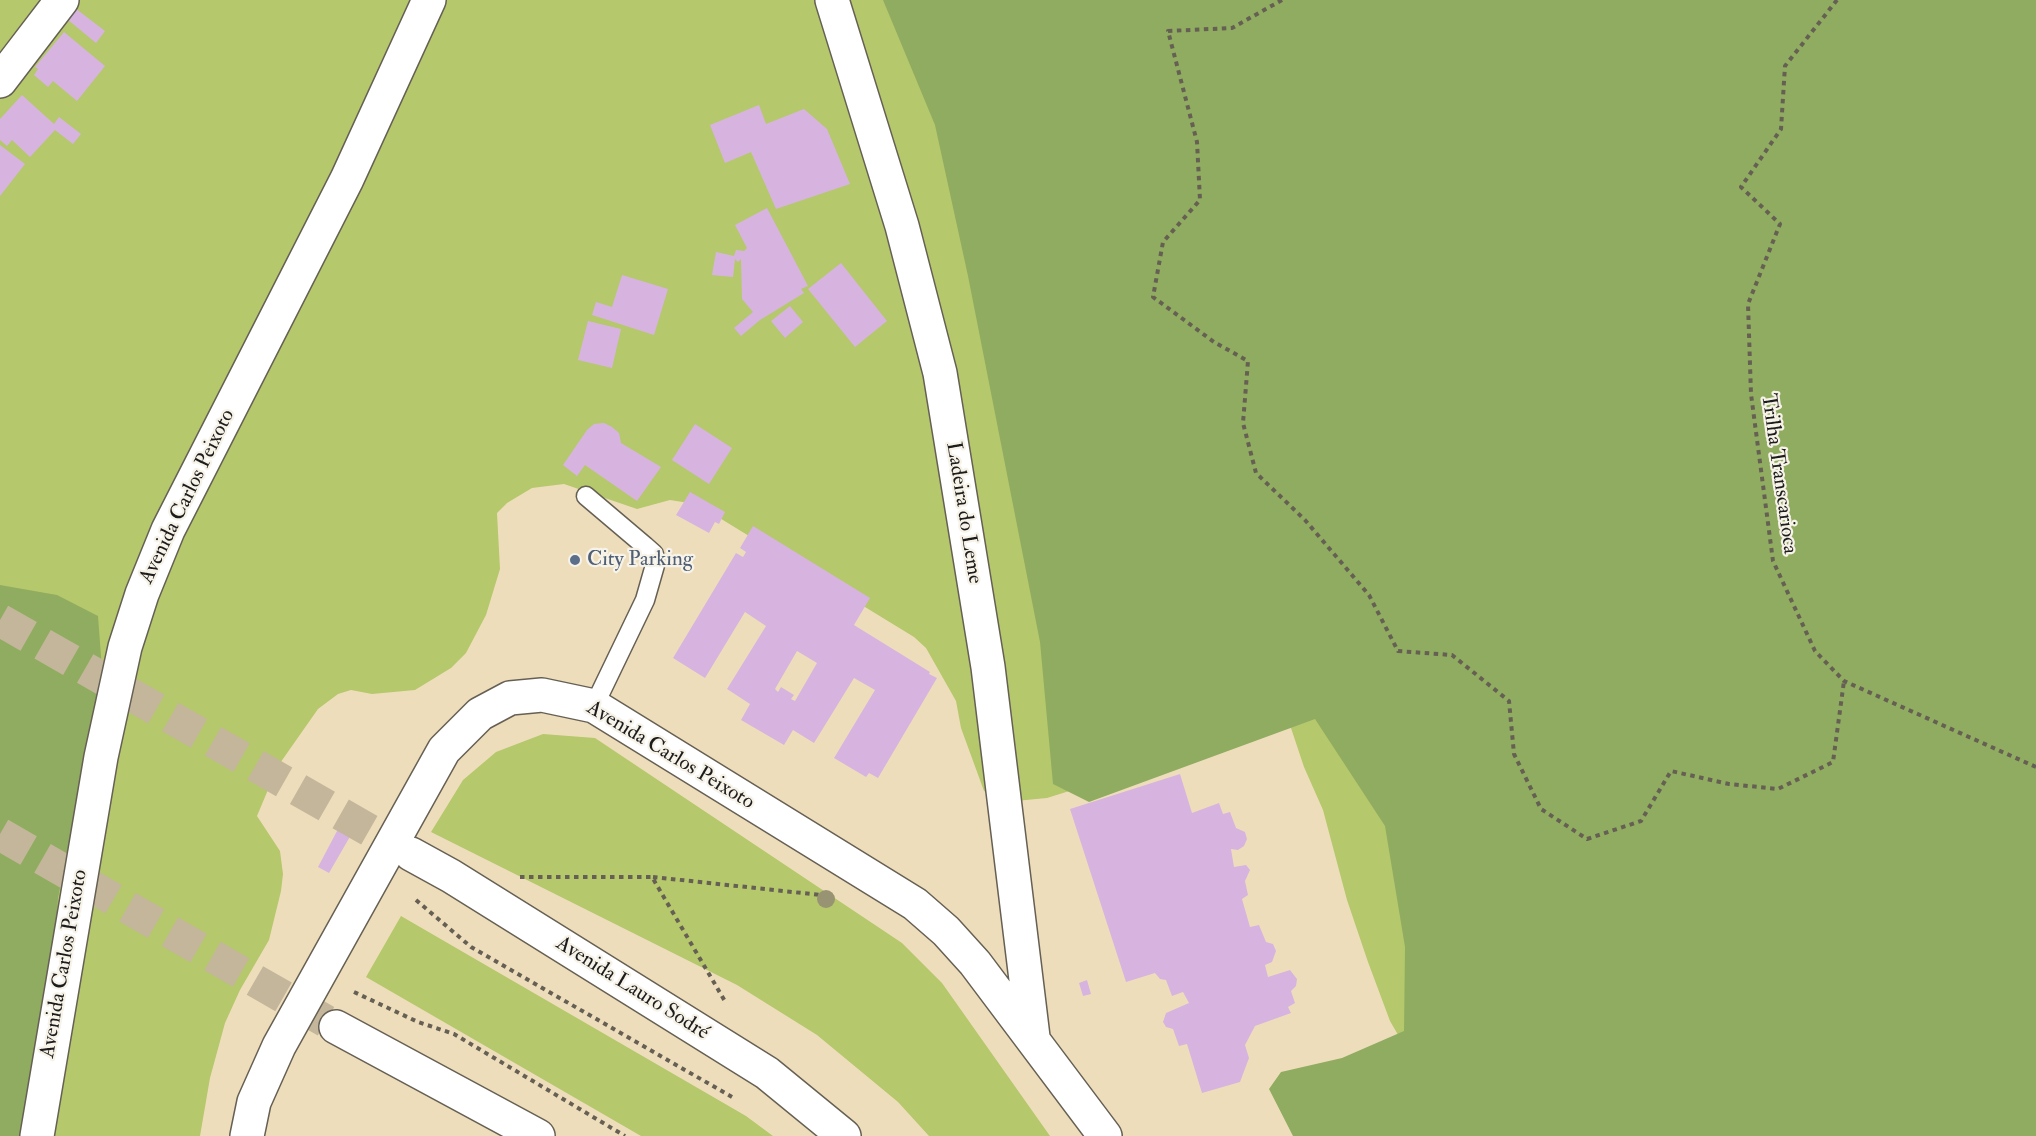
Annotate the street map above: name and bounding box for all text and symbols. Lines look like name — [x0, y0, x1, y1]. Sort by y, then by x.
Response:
street label: Trilha Transcarioca — [1754, 392, 1802, 556]
street label: Avenida Carlos Peixoto — [135, 406, 241, 588]
street label: Ladeira do Leme — [939, 440, 987, 586]
place label: City Parking — [587, 547, 693, 573]
marker: City Parking — [568, 553, 582, 567]
street label: Avenida Carlos Peixoto — [582, 696, 758, 816]
street label: Avenida Carlos Peixoto — [36, 868, 94, 1060]
street label: Avenida Lauro Sodré — [551, 932, 713, 1046]

